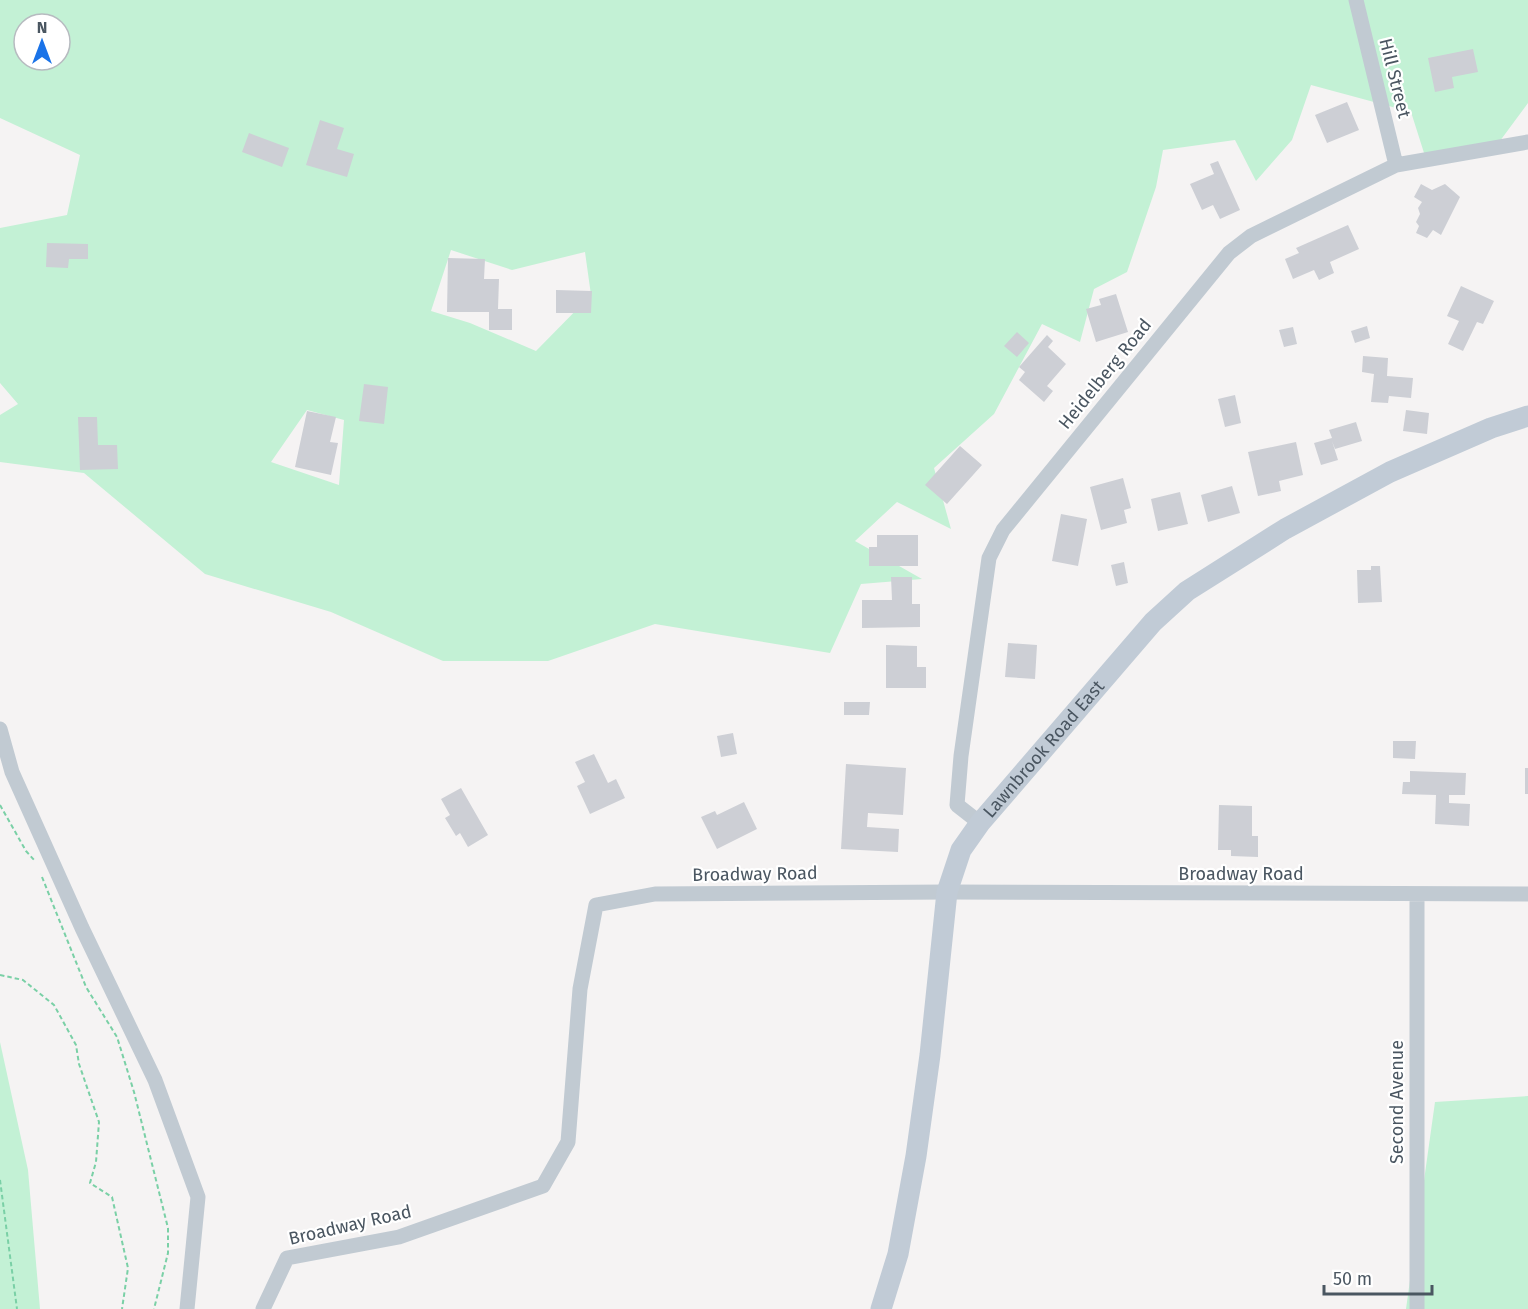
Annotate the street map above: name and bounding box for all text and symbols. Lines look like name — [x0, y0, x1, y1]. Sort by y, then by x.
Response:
north arrow — [12, 12, 72, 72]
text: N — [37, 18, 47, 37]
street label: Hill Street — [1374, 36, 1416, 121]
street label: Heidelberg Road — [1054, 314, 1156, 434]
street label: Lawnbrook Road East — [978, 675, 1109, 822]
street label: Broadway Road — [692, 862, 818, 886]
street label: Broadway Road — [1178, 863, 1304, 885]
street label: Second Avenue — [1386, 1040, 1408, 1164]
street label: Broadway Road — [286, 1200, 414, 1250]
scale bar — [1324, 1258, 1432, 1296]
text: 50 m — [1333, 1268, 1372, 1290]

